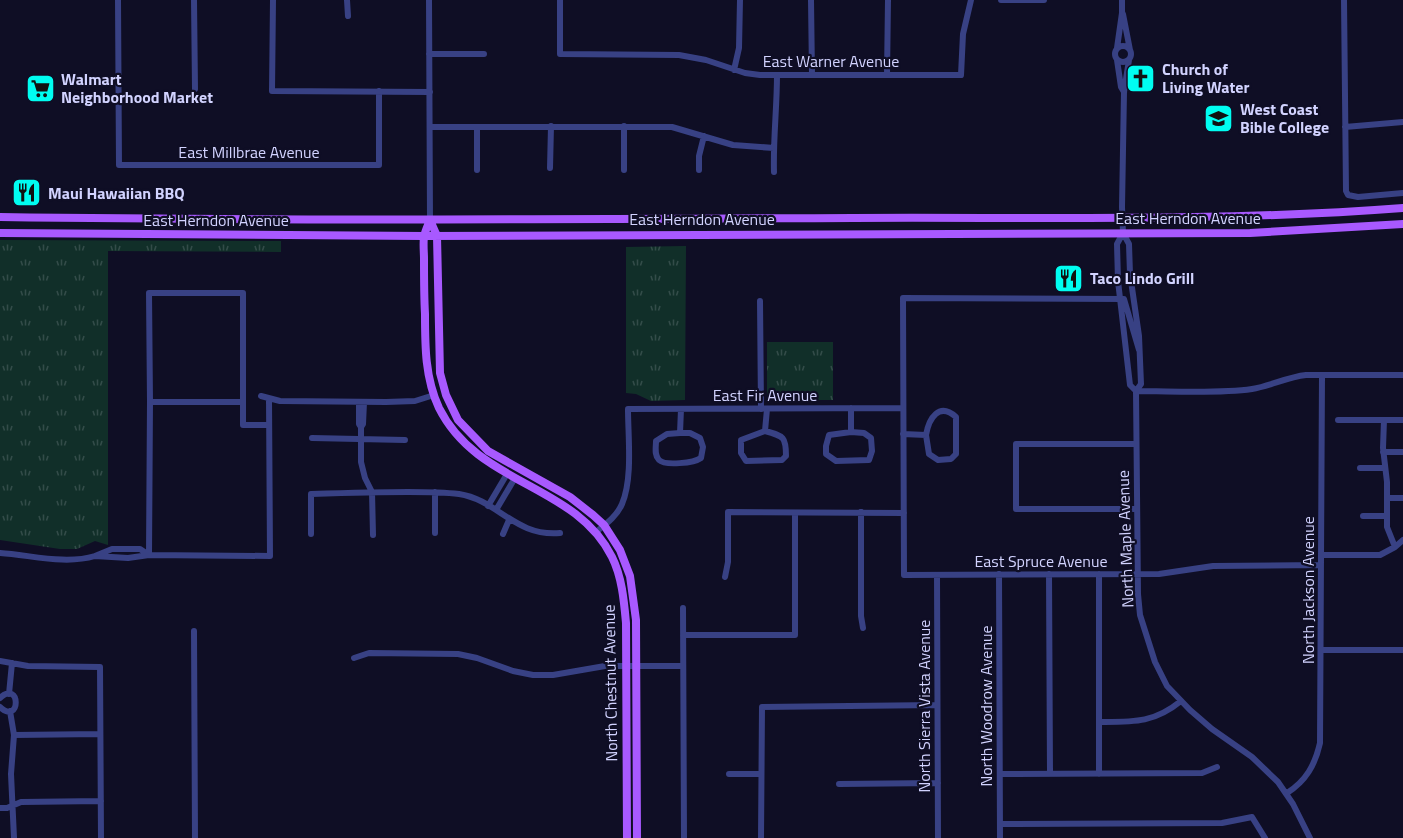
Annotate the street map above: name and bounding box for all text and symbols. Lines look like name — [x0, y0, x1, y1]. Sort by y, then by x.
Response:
street label: East Warner Avenue — [763, 49, 899, 73]
place label: Church of Living Water — [1162, 57, 1249, 99]
church icon: Church of Living Water — [1125, 62, 1157, 94]
place label: Walmart Neighborhood Market — [61, 67, 213, 109]
supermarket icon: Walmart Neighborhood Market — [24, 72, 56, 104]
place label: West Coast Bible College — [1240, 97, 1329, 139]
school or university icon: West Coast Bible College — [1203, 102, 1235, 134]
street label: East Millbrae Avenue — [178, 140, 320, 164]
restaurant icon: Maui Hawaiian BBQ — [11, 177, 43, 209]
place label: Maui Hawaiian BBQ — [48, 181, 185, 205]
street label: East Herndon Avenue — [1115, 206, 1261, 230]
street label: East Herndon Avenue — [629, 207, 775, 231]
street label: East Herndon Avenue — [143, 208, 289, 232]
restaurant icon: Taco Lindo Grill — [1053, 262, 1085, 294]
place label: Taco Lindo Grill — [1090, 266, 1194, 290]
street label: East Fir Avenue — [713, 383, 817, 407]
street label: North Maple Avenue — [1111, 470, 1139, 608]
street label: North Jackson Avenue — [1296, 516, 1320, 664]
street label: East Spruce Avenue — [974, 549, 1108, 573]
street label: North Chestnut Avenue — [597, 604, 623, 762]
street label: North Sierra Vista Avenue — [912, 620, 936, 792]
street label: North Woodrow Avenue — [974, 625, 998, 787]

